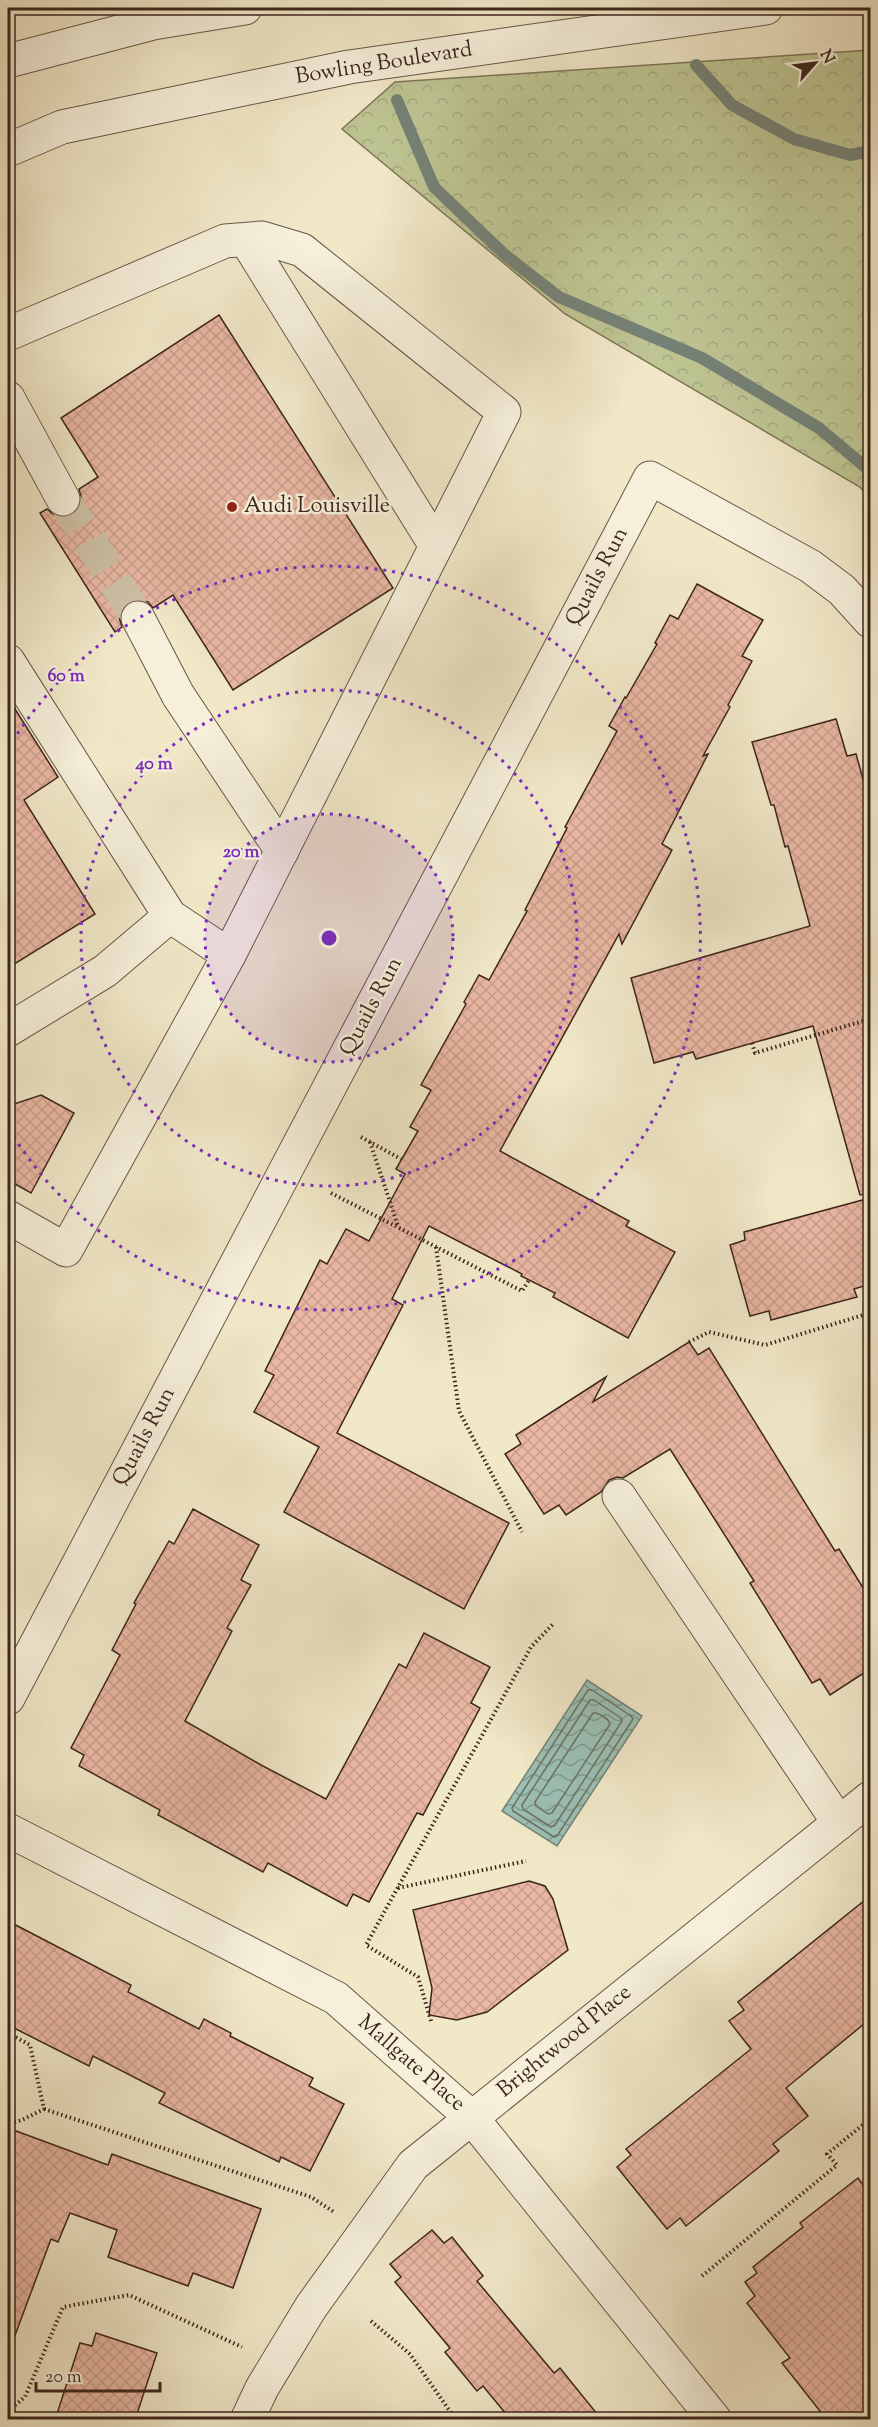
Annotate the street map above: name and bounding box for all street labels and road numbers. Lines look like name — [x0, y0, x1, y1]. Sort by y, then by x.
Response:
street label: Bowling Boulevard — [293, 34, 475, 94]
street label: Quails Run — [559, 522, 637, 632]
street label: Quails Run — [333, 952, 411, 1062]
street label: Quails Run — [106, 1382, 184, 1492]
street label: Brightwood Place — [491, 1978, 639, 2106]
street label: Mallgate Place — [350, 2008, 472, 2120]

